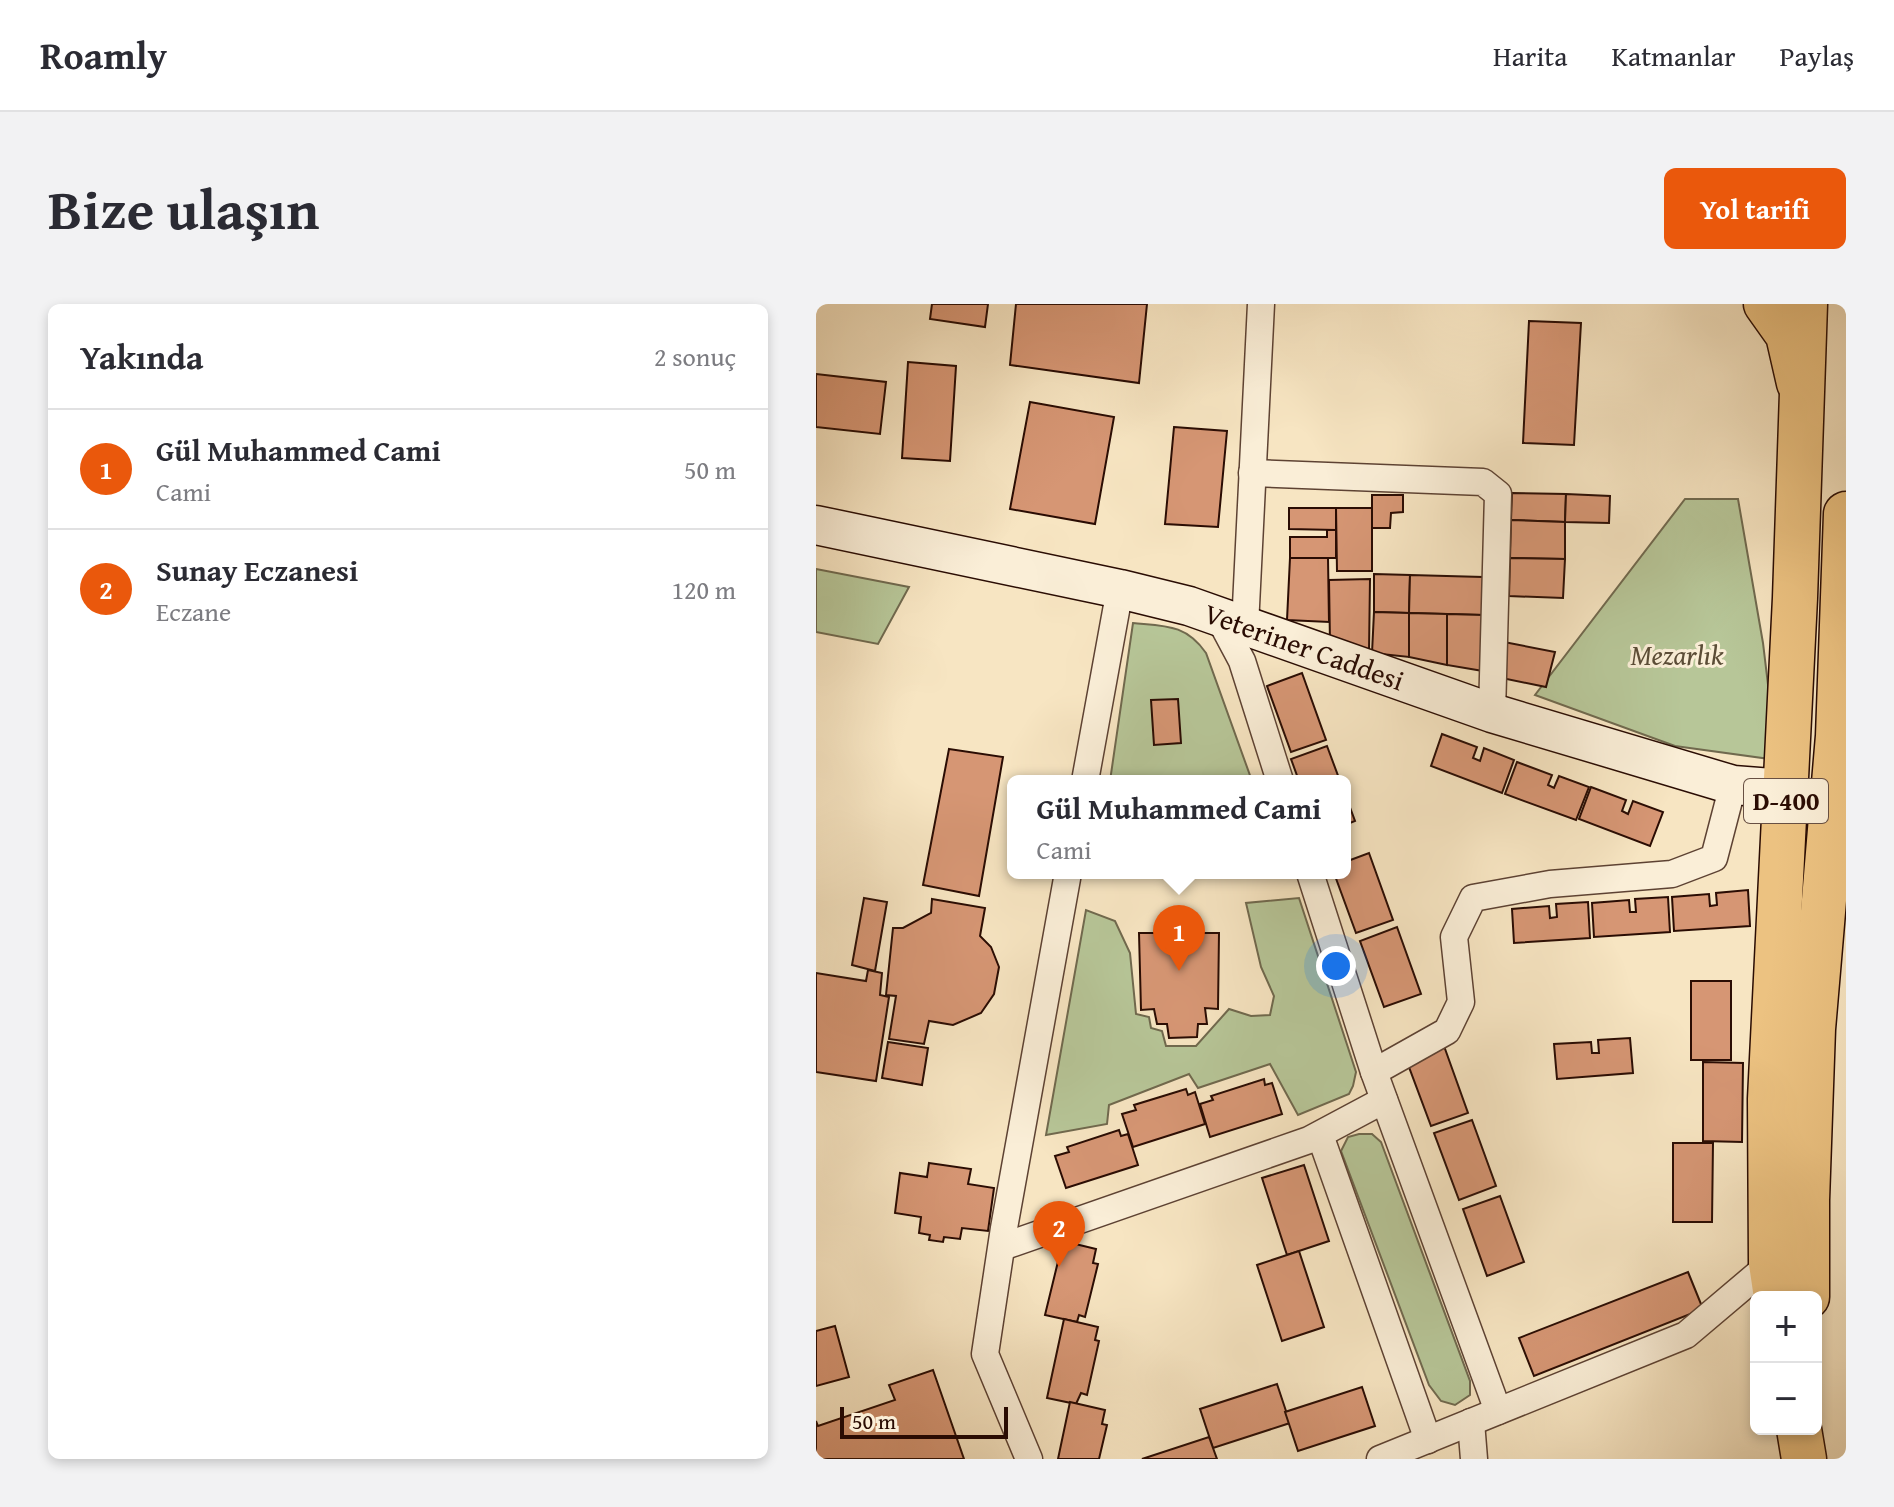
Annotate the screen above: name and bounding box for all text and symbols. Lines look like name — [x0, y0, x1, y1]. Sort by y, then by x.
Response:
text: Roamly — [40, 27, 167, 83]
text: Harita — [1493, 35, 1567, 76]
text: Katmanlar — [1611, 35, 1736, 76]
text: Paylaş — [1780, 35, 1854, 76]
text: Bize ulaşın — [48, 167, 319, 250]
button: Yol tarifi — [1664, 168, 1846, 249]
text: Yakında — [80, 332, 203, 381]
text: 2 sonuç — [654, 337, 736, 376]
text: Gül Muhammed Cami — [156, 428, 441, 472]
text: 1 — [99, 450, 113, 489]
text: 50 m — [684, 450, 736, 489]
text: Cami — [156, 472, 211, 511]
text: Sunay Eczanesi — [156, 548, 358, 592]
text: 2 — [99, 570, 113, 609]
text: 120 m — [671, 570, 736, 609]
text: Eczane — [156, 592, 231, 631]
street label: Veteriner Caddesi — [1199, 592, 1410, 700]
park label: Mezarlık — [1630, 634, 1724, 675]
popup — [1007, 775, 1351, 879]
road number: D-400 — [1744, 779, 1828, 823]
text: Gül Muhammed Cami — [1037, 786, 1321, 830]
text: Cami — [1037, 830, 1092, 869]
pin: 1 — [1153, 905, 1205, 971]
your location — [1316, 946, 1356, 986]
pin: 2 — [1033, 1201, 1085, 1267]
map controls — [1750, 1291, 1822, 1435]
button: + — [1750, 1291, 1822, 1363]
button: − — [1750, 1363, 1822, 1435]
scale bar — [840, 1403, 1008, 1439]
text: 50 m — [852, 1405, 896, 1437]

